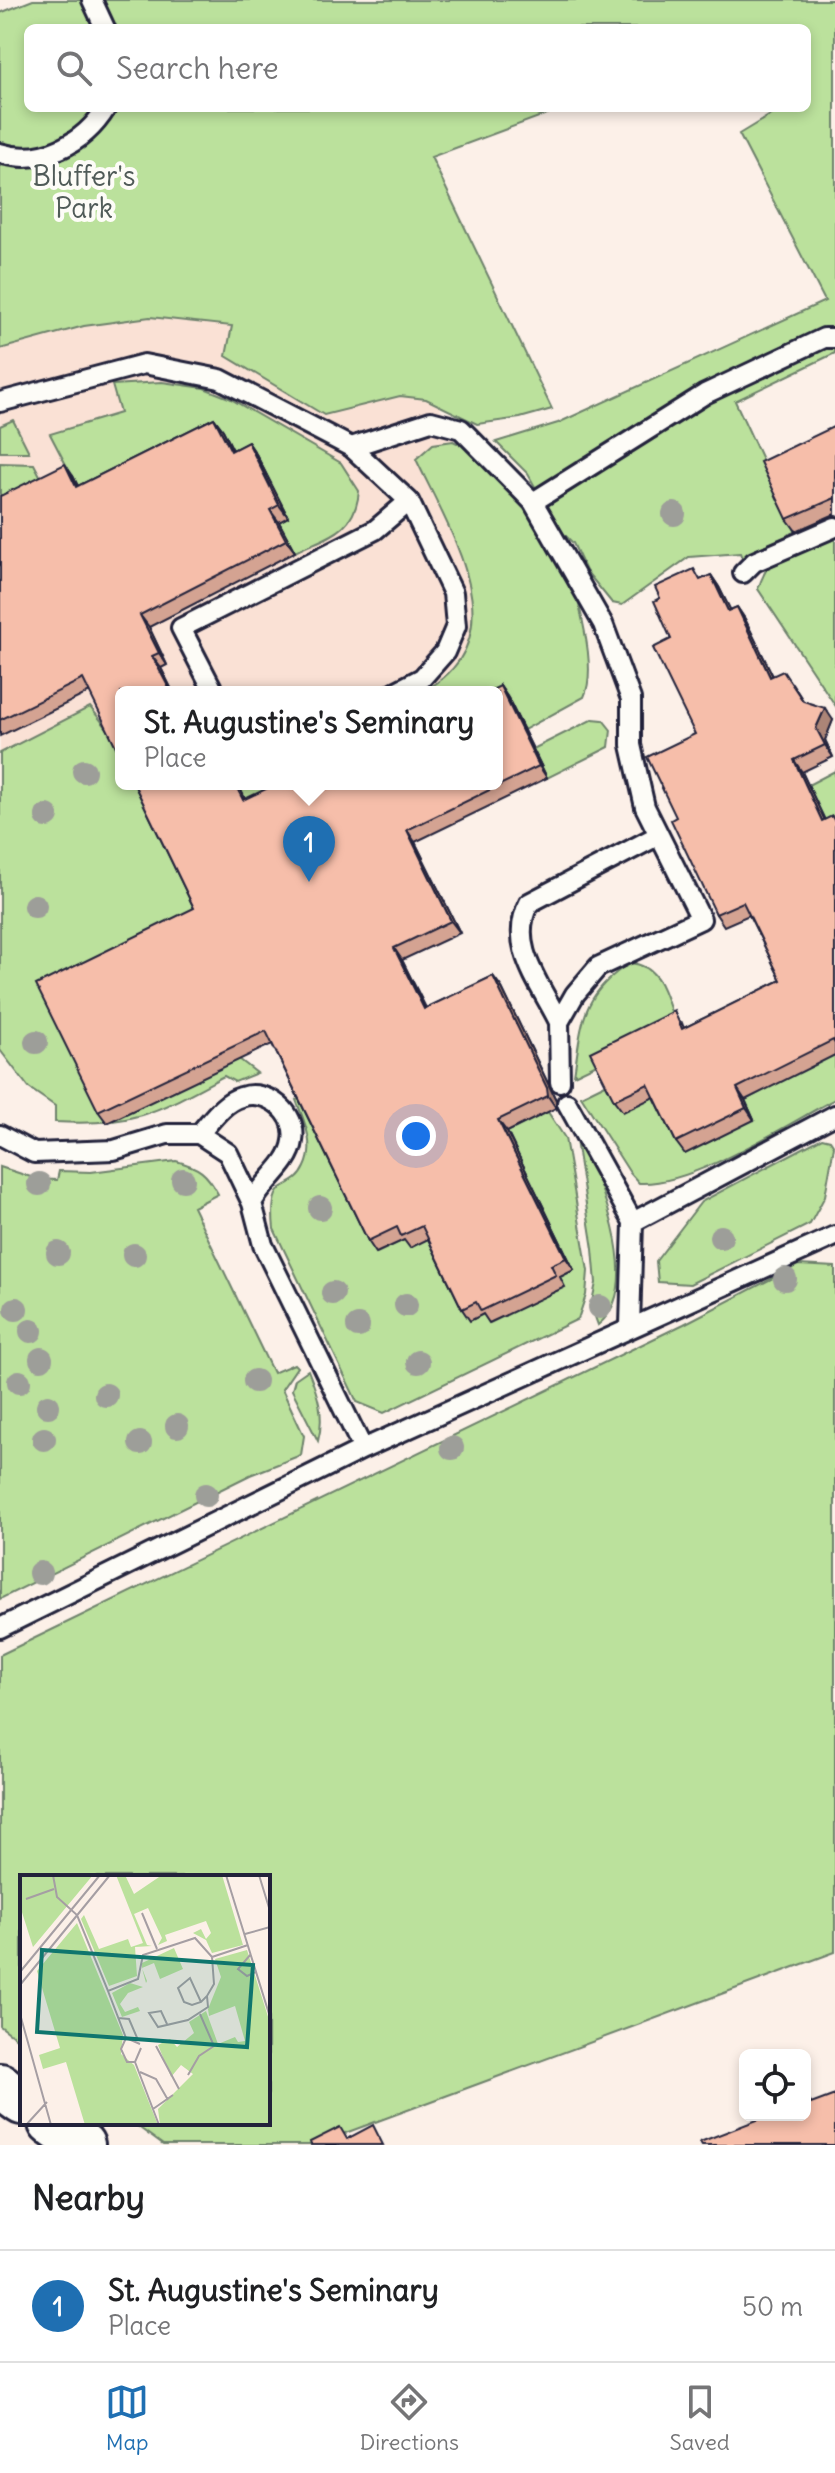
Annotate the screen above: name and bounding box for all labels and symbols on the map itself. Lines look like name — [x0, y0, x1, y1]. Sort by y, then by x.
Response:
park label: Bluffer's Park — [32, 158, 136, 226]
pin: 1 — [283, 816, 335, 882]
your location — [396, 1116, 436, 1156]
inset map — [20, 1875, 270, 2125]

